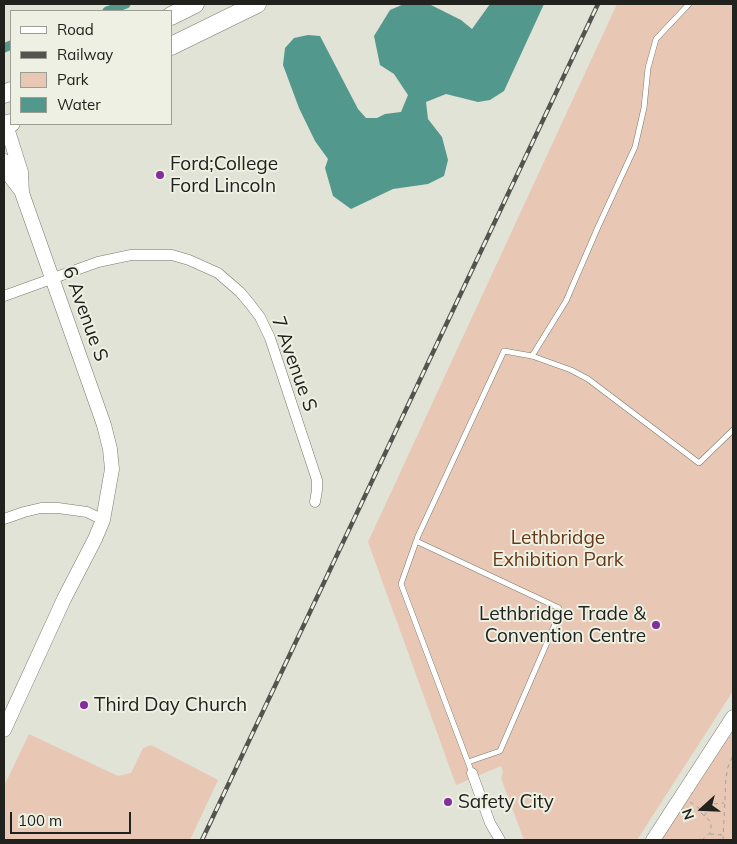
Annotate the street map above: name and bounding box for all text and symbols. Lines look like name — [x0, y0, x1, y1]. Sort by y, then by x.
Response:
legend — [10, 10, 172, 125]
text: Road — [57, 20, 94, 39]
text: Railway — [57, 45, 113, 64]
text: Park — [57, 70, 89, 89]
text: Water — [57, 95, 101, 114]
place label: Ford;College Ford Lincoln — [170, 153, 278, 197]
marker: Ford;College Ford Lincoln — [154, 169, 166, 181]
street label: 6 Avenue S — [57, 263, 113, 365]
street label: 7 Avenue S — [266, 313, 322, 415]
park label: Lethbridge Exhibition Park — [492, 527, 624, 571]
place label: Lethbridge Trade & Convention Centre — [479, 603, 646, 647]
marker: Lethbridge Trade & Convention Centre — [650, 619, 662, 631]
place label: Third Day Church — [94, 694, 247, 716]
marker: Third Day Church — [78, 699, 90, 711]
north arrow — [677, 784, 727, 834]
place label: Safety City — [458, 791, 554, 813]
marker: Safety City — [442, 796, 454, 808]
scale bar — [12, 802, 134, 834]
text: N — [678, 806, 698, 822]
text: 100 m — [18, 811, 62, 830]

